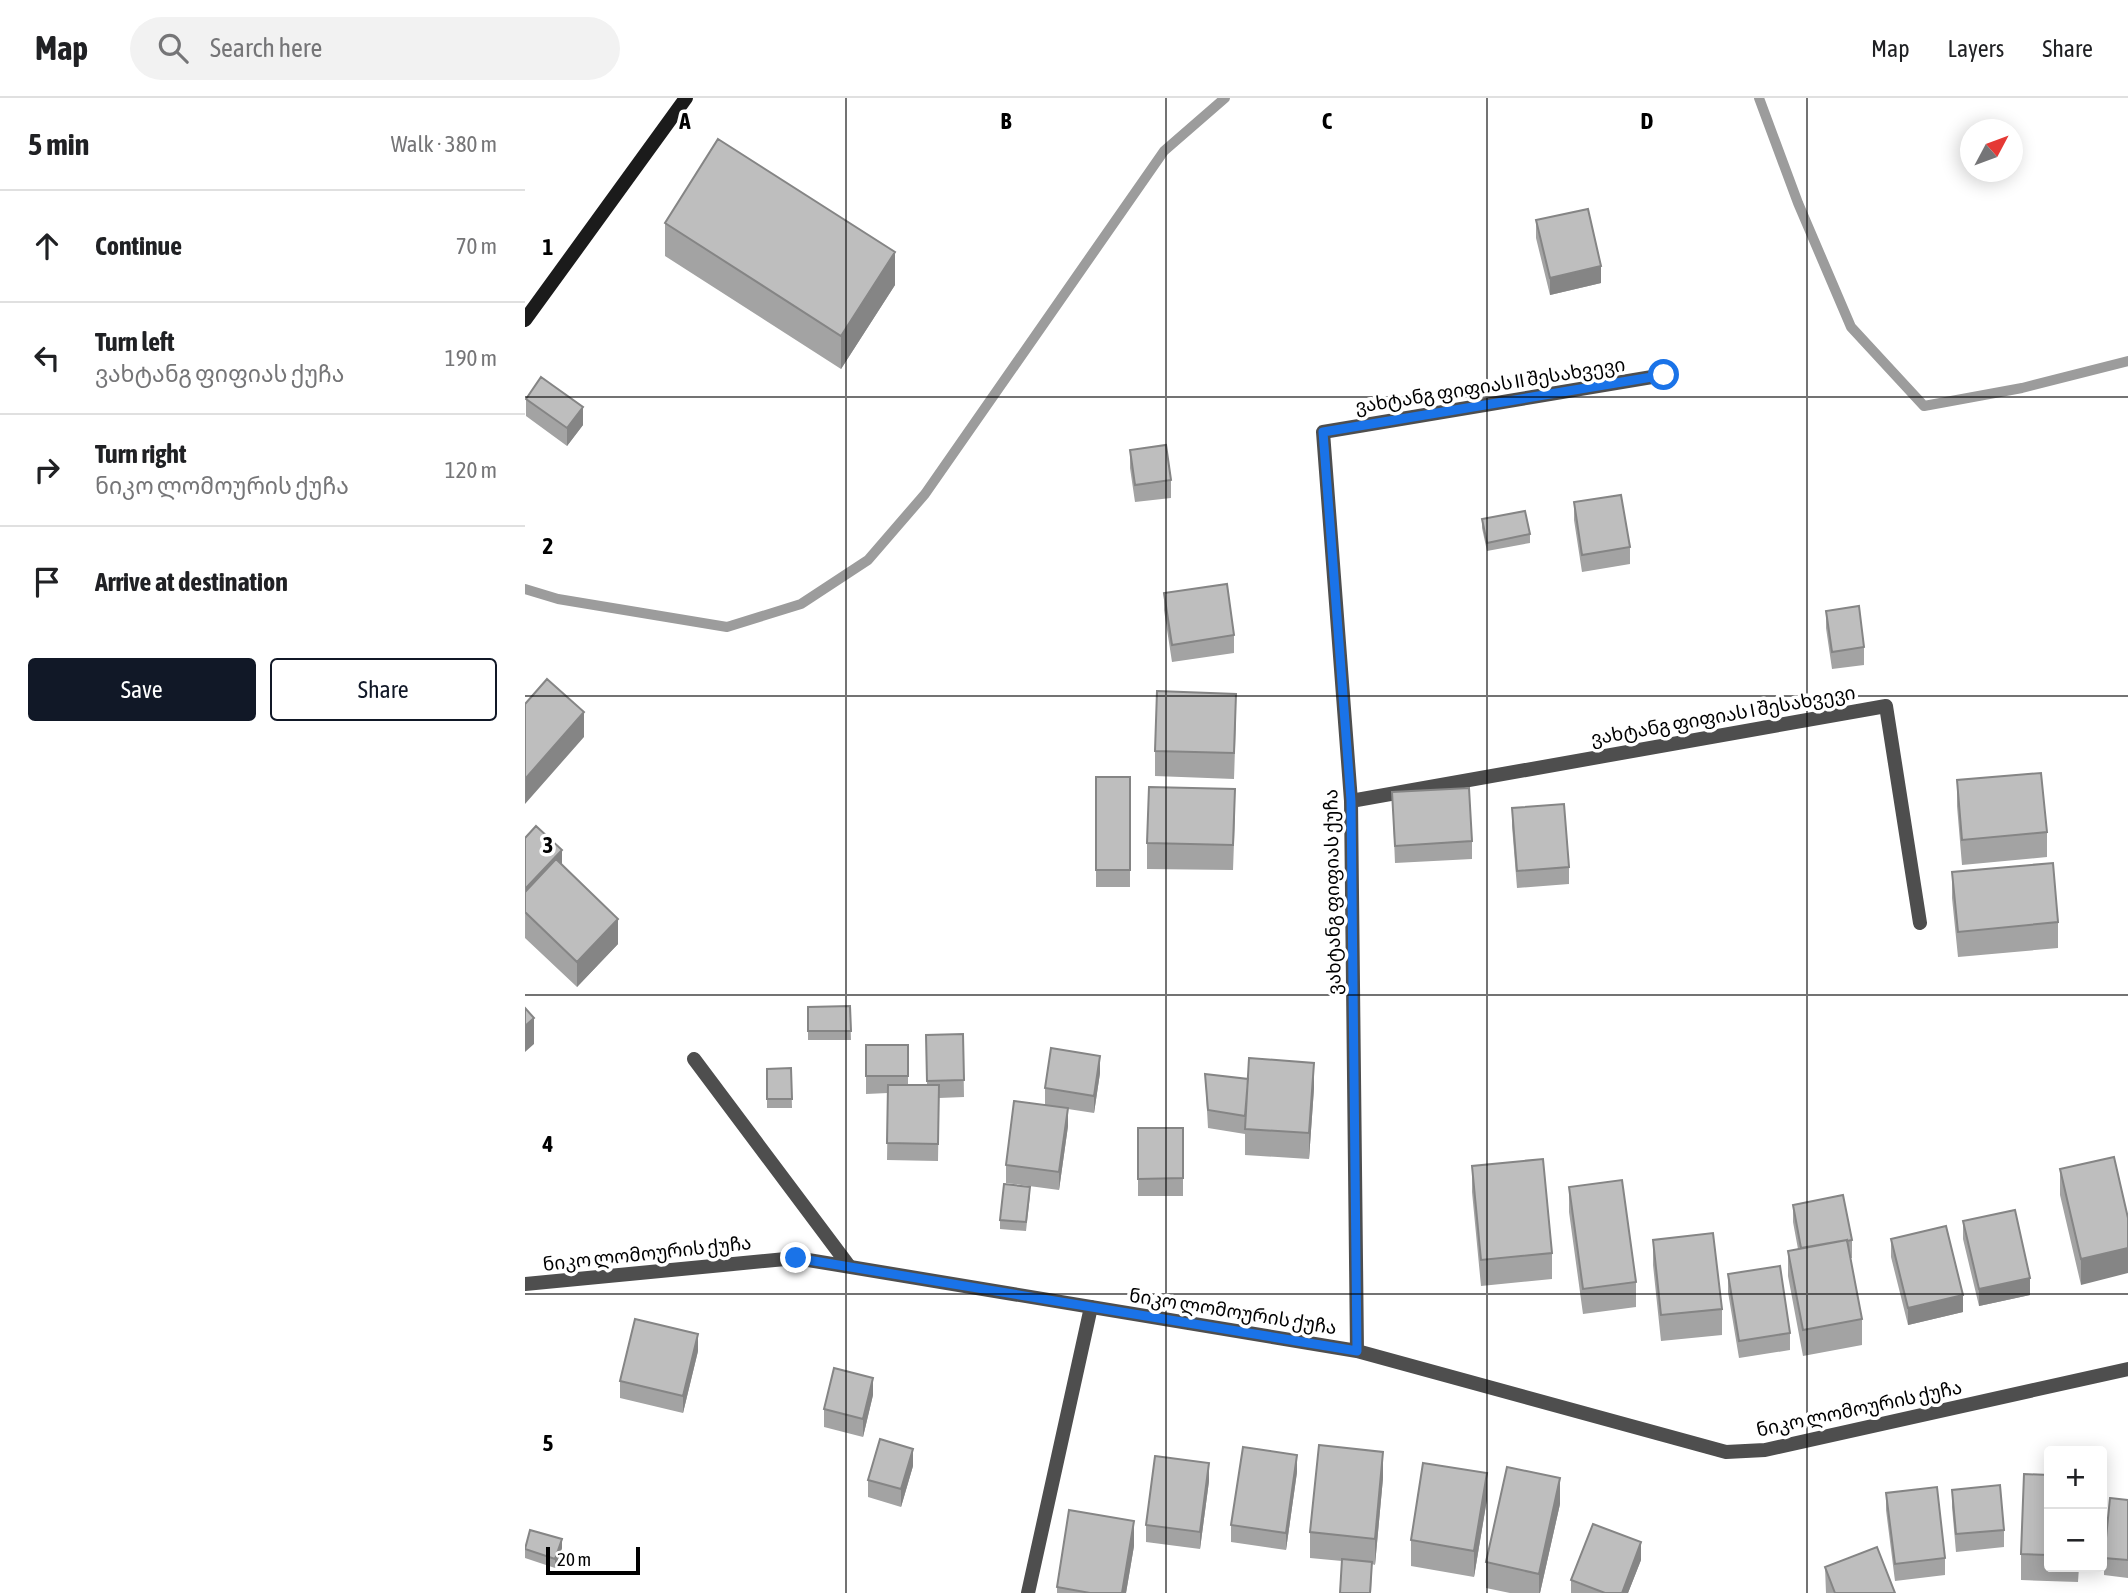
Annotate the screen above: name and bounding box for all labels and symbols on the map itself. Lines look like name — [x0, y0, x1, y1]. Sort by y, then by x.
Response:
text: A — [678, 108, 691, 134]
text: B — [1001, 108, 1012, 134]
text: C — [1322, 108, 1333, 134]
text: D — [1641, 108, 1654, 134]
north arrow — [1960, 119, 2023, 182]
text: 1 — [543, 234, 554, 260]
street label: ვახტანგ ფიფიას II შესახვევი — [1353, 353, 1627, 418]
route start — [1648, 359, 1679, 390]
text: 2 — [543, 533, 553, 559]
street label: ვახტანგ ფიფიას I შესახვევი — [1589, 681, 1857, 750]
street label: ვახტანგ ფიფიას ქუჩა — [1319, 789, 1346, 995]
text: 3 — [543, 832, 553, 858]
text: 4 — [542, 1131, 554, 1157]
street label: ნიკო ლომოურის ქუჩა — [542, 1231, 753, 1277]
route end — [780, 1242, 811, 1273]
street label: ნიკო ლომოურის ქუჩა — [1127, 1284, 1338, 1340]
street label: ნიკო ლომოურის ქუჩა — [1754, 1375, 1964, 1443]
text: 5 — [543, 1430, 554, 1456]
scale bar — [546, 1544, 641, 1576]

